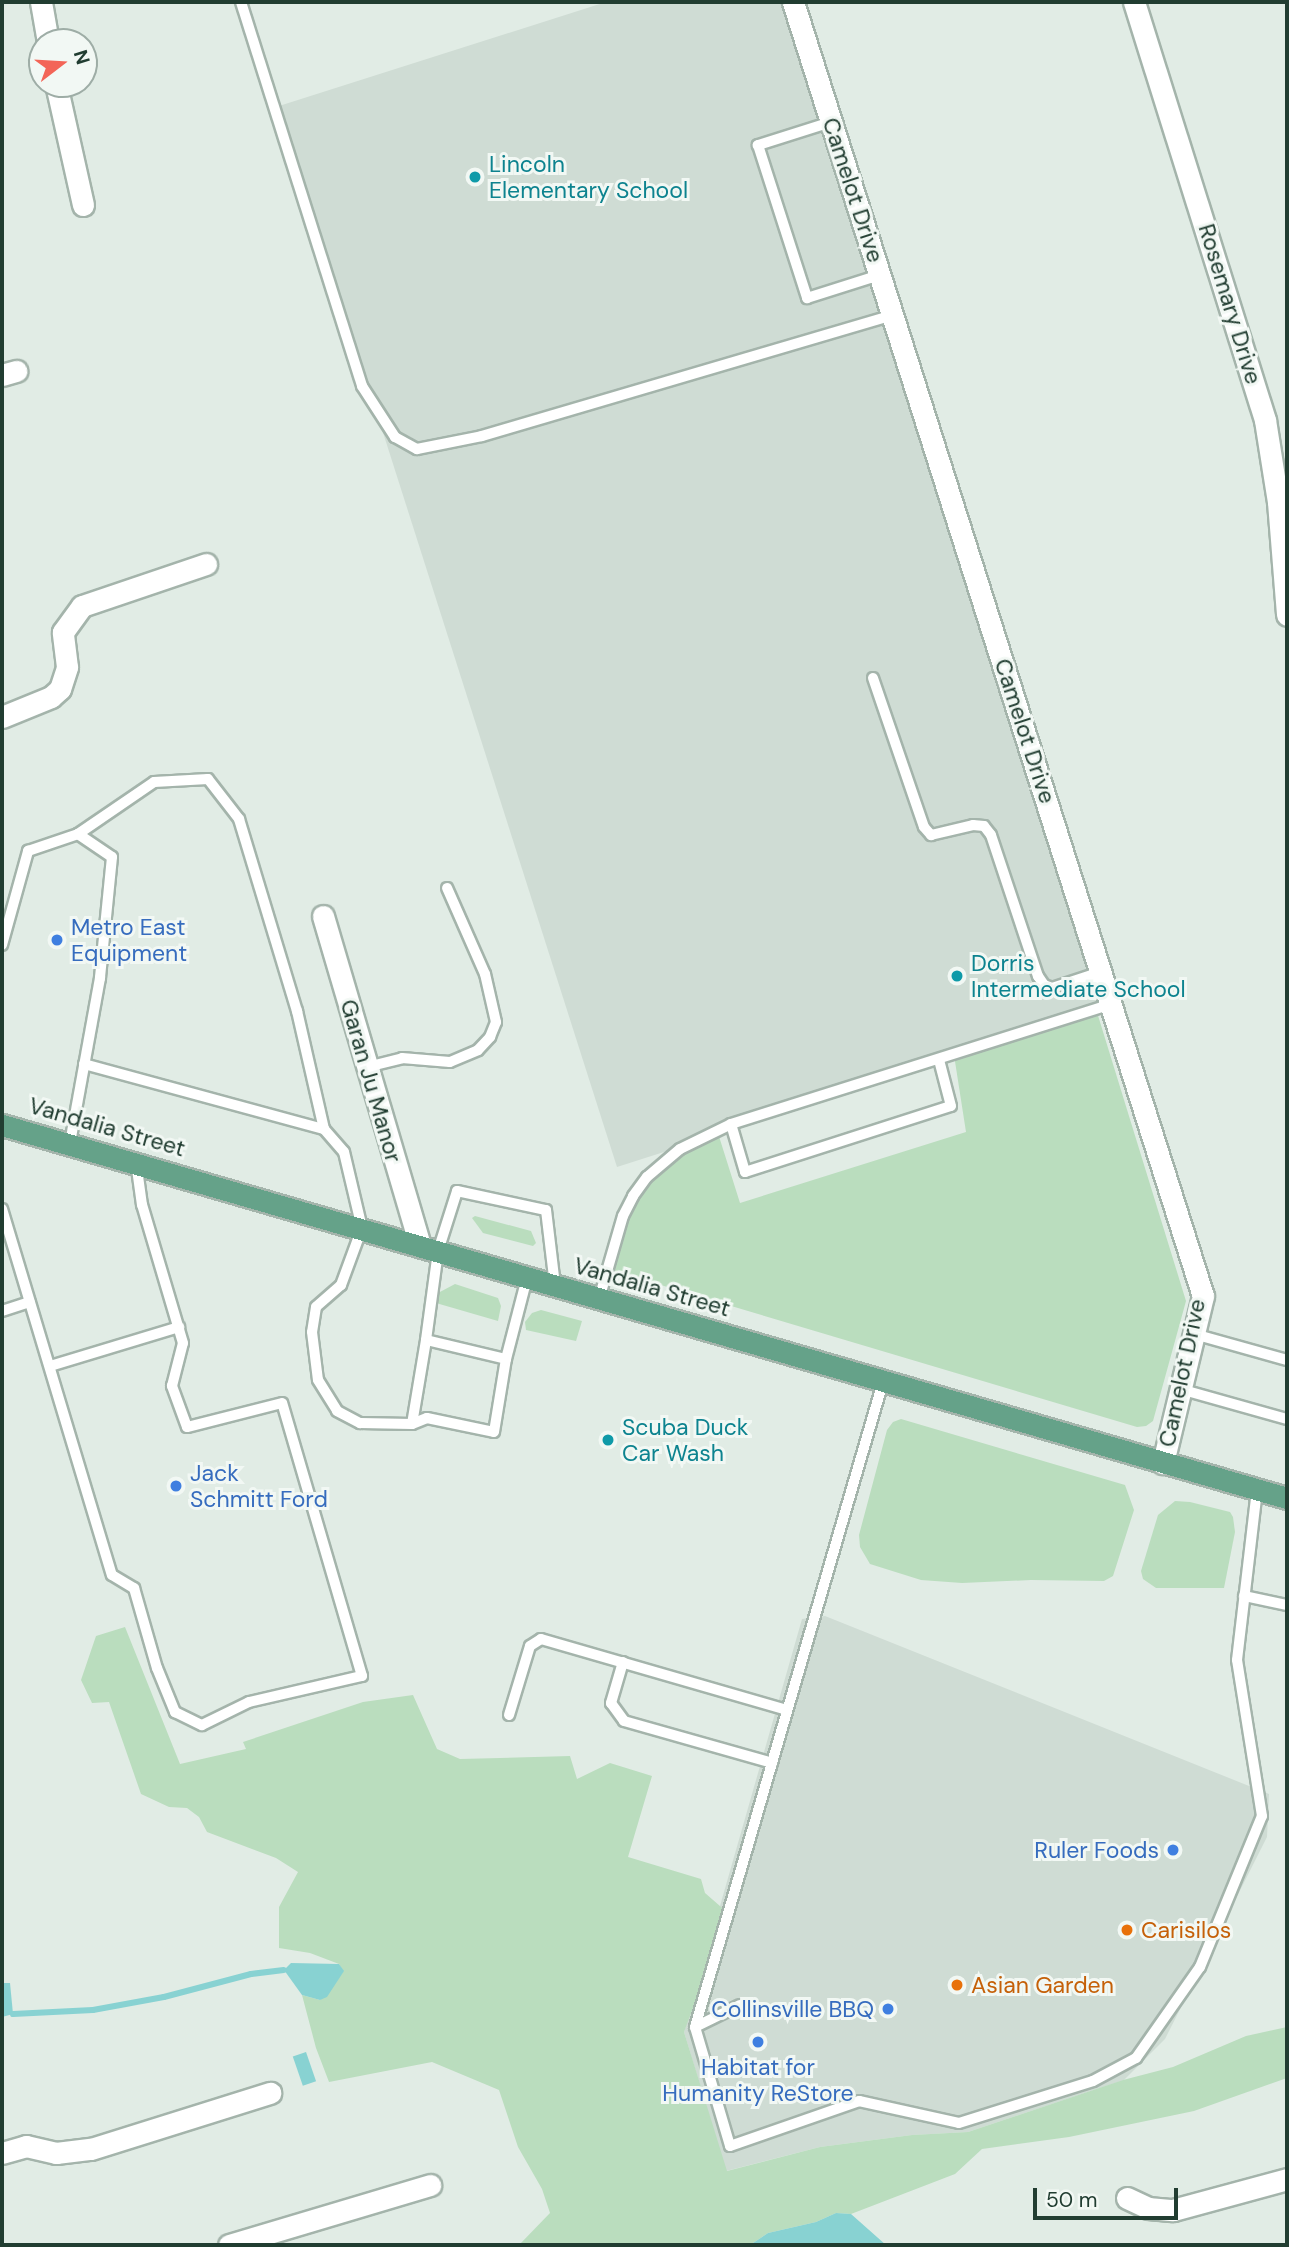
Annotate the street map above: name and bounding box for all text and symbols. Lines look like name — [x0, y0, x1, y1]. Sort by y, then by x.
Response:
north arrow — [28, 28, 98, 98]
text: N — [68, 47, 96, 68]
street label: Camelot Drive — [817, 114, 889, 266]
place label: Lincoln Elementary School — [489, 150, 688, 204]
marker: Lincoln Elementary School — [467, 169, 483, 185]
street label: Rosemary Drive — [1193, 221, 1267, 387]
street label: Camelot Drive — [989, 655, 1061, 807]
place label: Metro East Equipment — [71, 913, 187, 967]
marker: Metro East Equipment — [49, 932, 65, 948]
place label: Dorris Intermediate School — [971, 949, 1186, 1003]
marker: Dorris Intermediate School — [949, 968, 965, 984]
street label: Garan Ju Manor — [335, 996, 407, 1166]
street label: Vandalia Street — [26, 1092, 188, 1162]
street label: Vandalia Street — [571, 1252, 733, 1322]
street label: Camelot Drive — [1153, 1297, 1211, 1449]
place label: Scuba Duck Car Wash — [622, 1413, 748, 1467]
marker: Scuba Duck Car Wash — [600, 1432, 616, 1448]
place label: Jack Schmitt Ford — [190, 1459, 328, 1513]
marker: Jack Schmitt Ford — [168, 1478, 184, 1494]
place label: Ruler Foods — [1034, 1836, 1159, 1864]
marker: Ruler Foods — [1165, 1842, 1181, 1858]
place label: Carisilos — [1141, 1916, 1231, 1944]
marker: Carisilos — [1119, 1922, 1135, 1938]
place label: Asian Garden — [971, 1971, 1114, 1999]
marker: Asian Garden — [949, 1977, 965, 1993]
place label: Collinsville BBQ — [711, 1995, 874, 2023]
marker: Collinsville BBQ — [880, 2001, 896, 2017]
marker: Habitat for Humanity ReStore — [750, 2034, 766, 2050]
place label: Habitat for Humanity ReStore — [662, 2053, 854, 2107]
scale bar — [1037, 2174, 1182, 2218]
text: 50 m — [1046, 2186, 1097, 2214]

